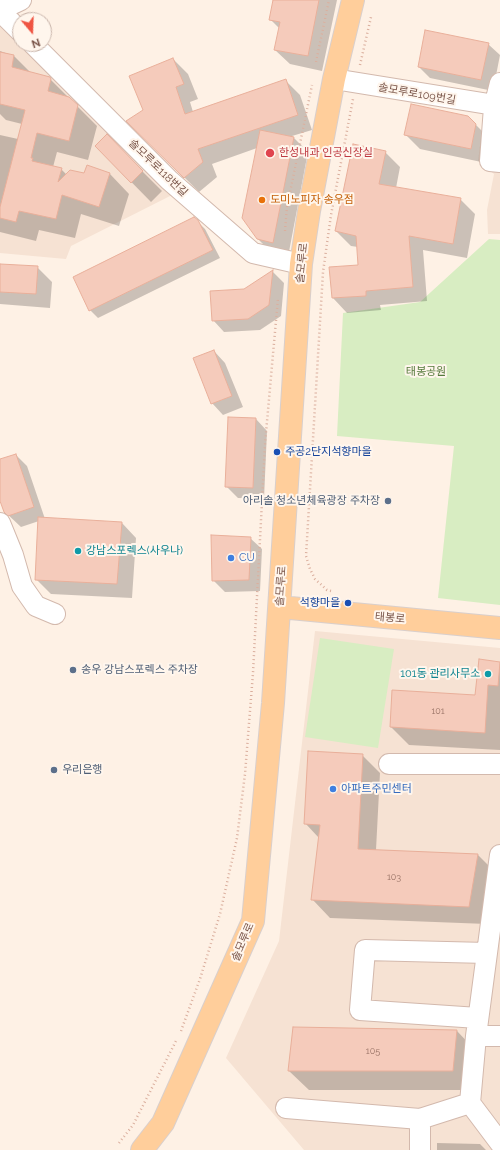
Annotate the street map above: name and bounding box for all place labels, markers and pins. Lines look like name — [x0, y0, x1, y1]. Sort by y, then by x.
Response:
place label: 한성내과 인공신장실 — [279, 146, 373, 160]
marker: 한성내과 인공신장실 — [264, 147, 276, 159]
place label: 도미노피자 송우점 — [270, 193, 354, 207]
marker: 도미노피자 송우점 — [257, 195, 267, 205]
place label: 주공2단지석향마을 — [285, 445, 372, 459]
marker: 주공2단지석향마을 — [272, 447, 282, 457]
place label: 아리솔 청소년체육광장 주차장 — [243, 494, 380, 508]
marker: 아리솔 청소년체육광장 주차장 — [383, 496, 393, 506]
place label: 강남스포렉스(사우나) — [86, 544, 183, 558]
marker: 강남스포렉스(사우나) — [73, 546, 83, 556]
place label: CU — [239, 551, 255, 565]
marker: CU — [226, 553, 236, 563]
place label: 석향마을 — [300, 596, 340, 610]
marker: 석향마을 — [343, 598, 353, 608]
place label: 송우 강남스포렉스 주차장 — [81, 663, 198, 677]
marker: 송우 강남스포렉스 주차장 — [68, 665, 78, 675]
place label: 101동 관리사무소 — [400, 667, 480, 681]
marker: 101동 관리사무소 — [483, 669, 493, 679]
place label: 우리은행 — [62, 763, 102, 777]
marker: 우리은행 — [49, 765, 59, 775]
place label: 아파트주민센터 — [341, 782, 412, 796]
marker: 아파트주민센터 — [328, 784, 338, 794]

